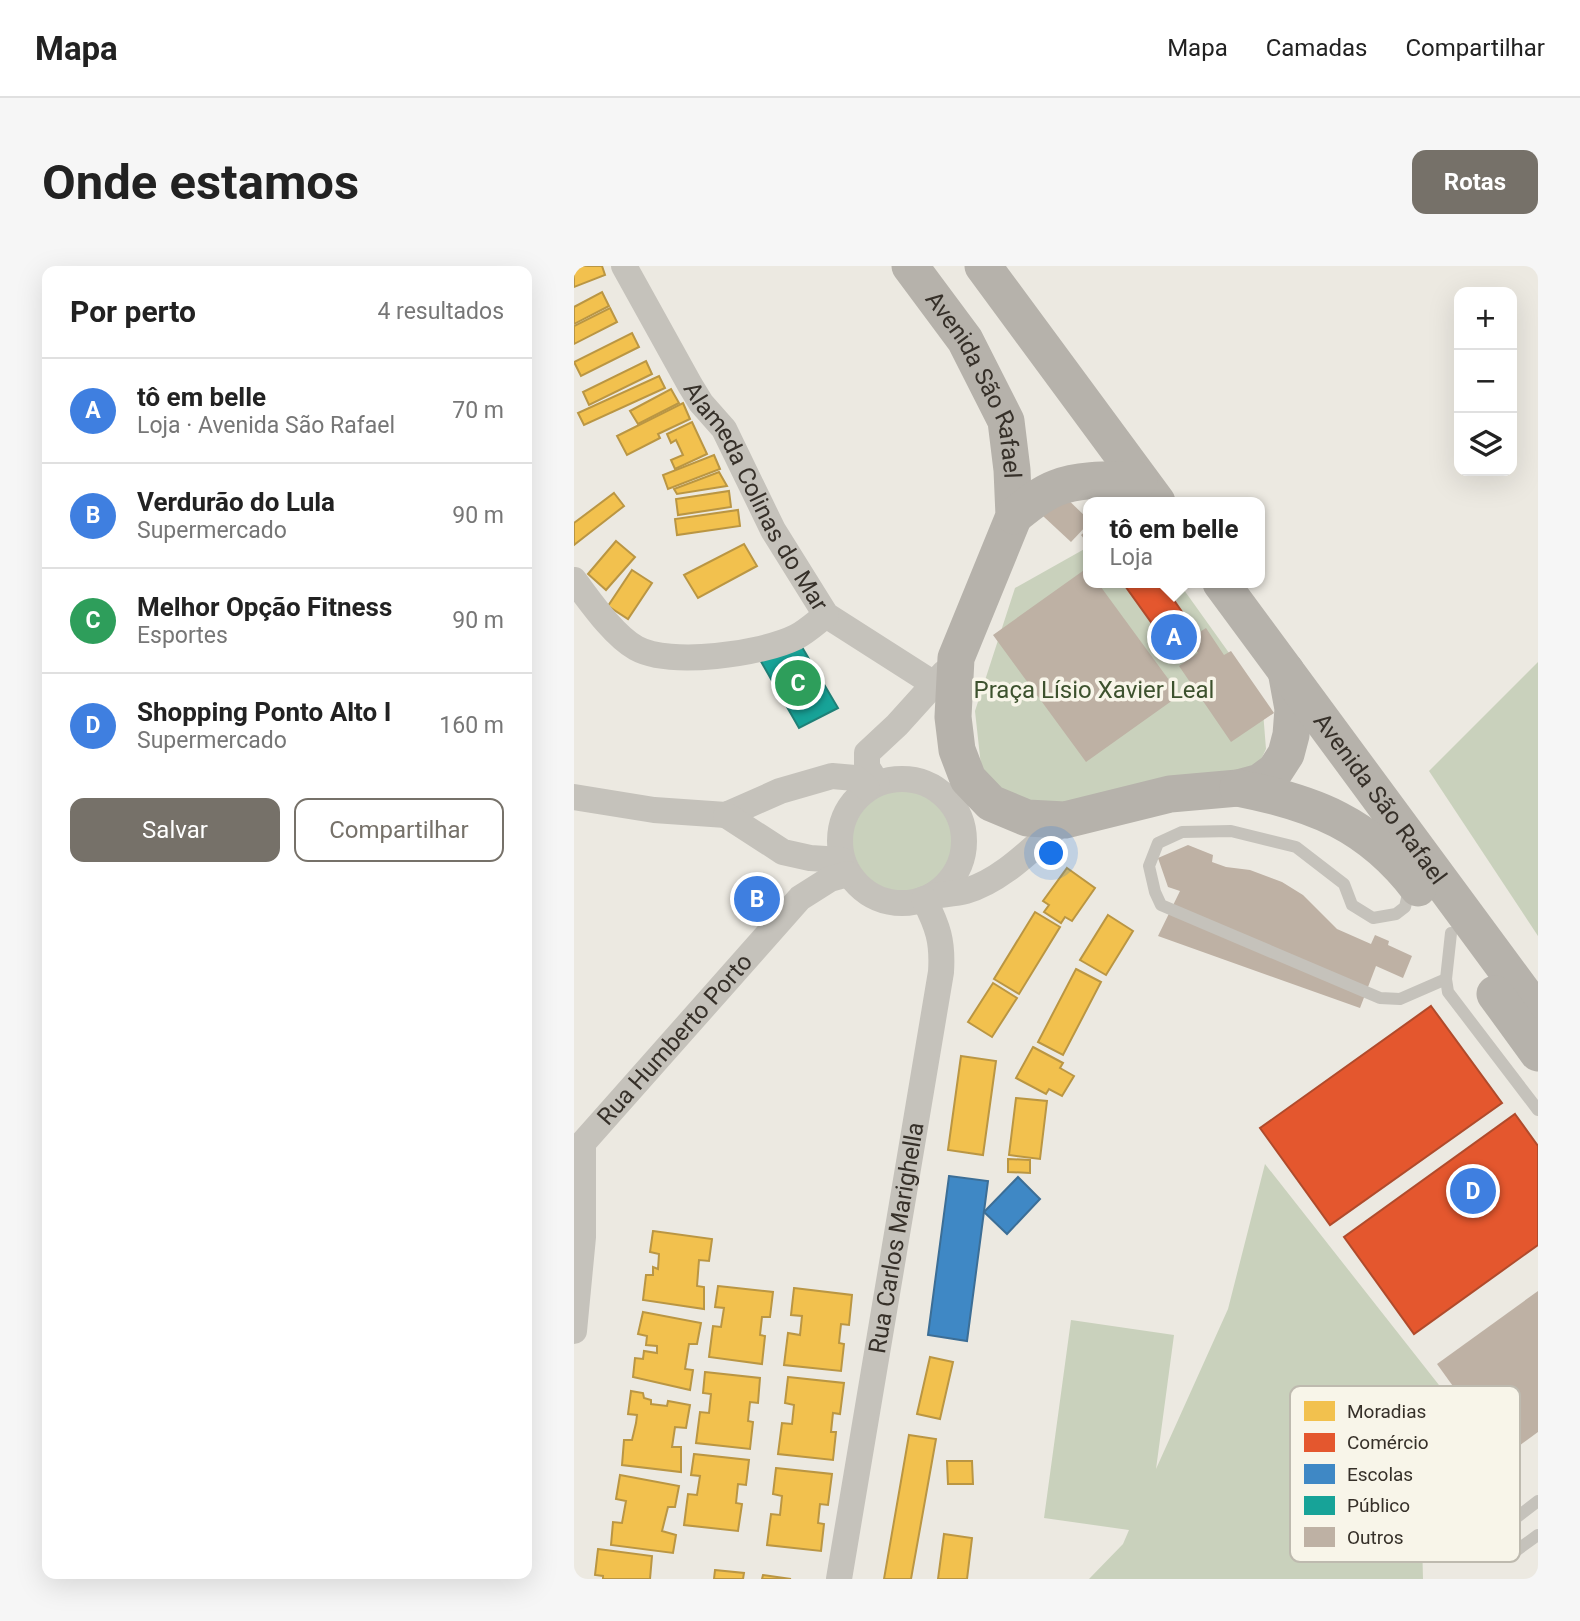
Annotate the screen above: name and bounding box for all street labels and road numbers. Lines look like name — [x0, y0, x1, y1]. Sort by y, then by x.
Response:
street label: Avenida São Rafael — [920, 286, 1026, 479]
street label: Alameda Colinas do Mar — [678, 377, 834, 616]
street label: Avenida São Rafael — [1308, 708, 1452, 890]
street label: Rua Humberto Porto — [592, 948, 758, 1131]
street label: Rua Carlos Marighella — [863, 1120, 930, 1355]

